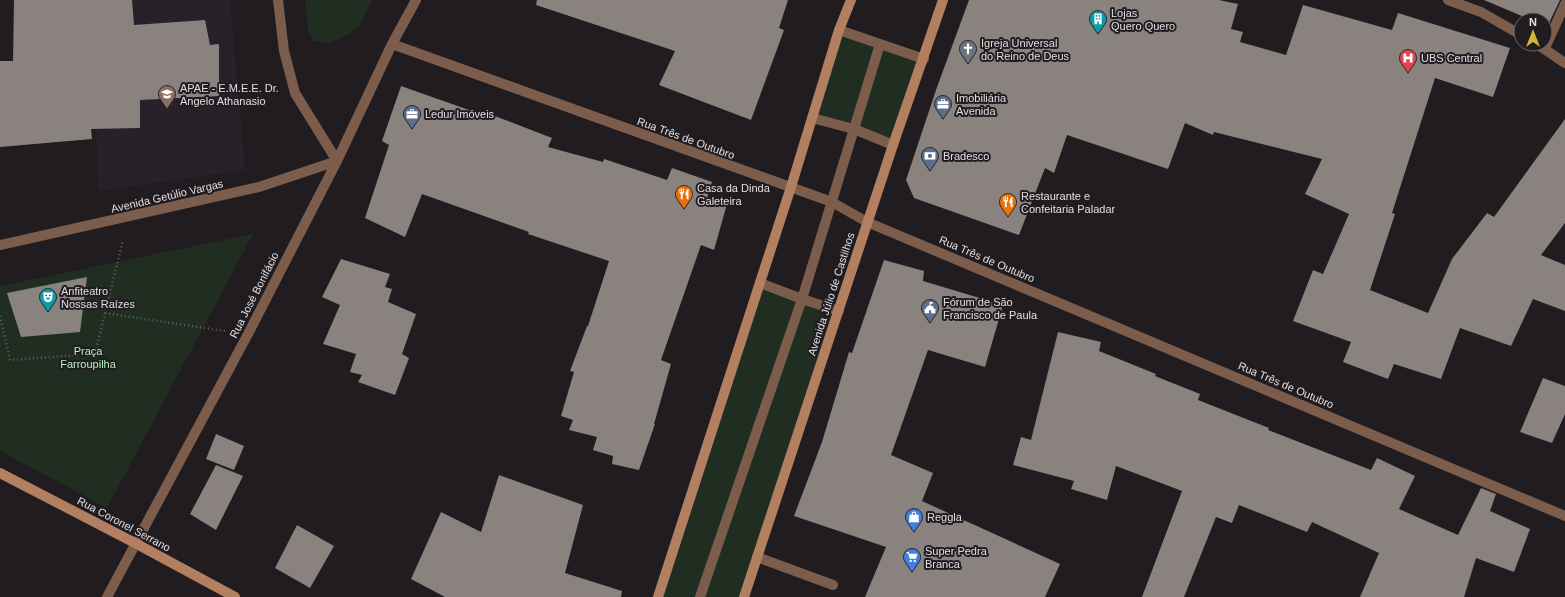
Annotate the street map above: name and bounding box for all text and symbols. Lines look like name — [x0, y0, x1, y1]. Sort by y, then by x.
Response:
place label: Lojas Quero Quero — [1111, 7, 1175, 32]
building icon: Lojas Quero Quero — [1088, 9, 1108, 34]
north arrow — [1513, 12, 1553, 52]
text: N — [1529, 16, 1537, 28]
place label: Igreja Universal do Reino de Deus — [981, 37, 1070, 62]
church icon: Igreja Universal do Reino de Deus — [958, 39, 978, 64]
hospital icon: UBS Central — [1398, 48, 1418, 73]
place label: UBS Central — [1421, 52, 1482, 64]
place label: APAE - E.M.E.E. Dr. Angelo Athanasio — [180, 82, 279, 107]
school or university icon: APAE - E.M.E.E. Dr. Angelo Athanasio — [157, 84, 177, 109]
place label: Imobiliária Avenida — [956, 92, 1007, 117]
office icon: Imobiliária Avenida — [933, 94, 953, 119]
office icon: Ledur Imóveis — [402, 104, 422, 129]
place label: Ledur Imóveis — [425, 108, 495, 120]
street label: Rua Três de Outubro — [636, 115, 736, 161]
bank icon: Bradesco — [920, 146, 940, 171]
place label: Bradesco — [943, 150, 989, 162]
street label: Avenida Getúlio Vargas — [110, 177, 225, 215]
place label: Casa da Dinda Galeteira — [697, 182, 771, 207]
restaurant icon: Casa da Dinda Galeteira — [674, 184, 694, 209]
place label: Restaurante e Confeitaria Paladar — [1021, 190, 1116, 215]
restaurant icon: Restaurante e Confeitaria Paladar — [998, 192, 1018, 217]
street label: Avenida Júlio de Castilhos — [805, 230, 857, 357]
street label: Rua Três de Outubro — [937, 233, 1037, 285]
street label: Rua José Bonifácio — [227, 250, 281, 340]
place label: Anfiteatro Nossas Raízes — [61, 285, 135, 310]
theatre icon: Anfiteatro Nossas Raízes — [38, 287, 58, 312]
place label: Fórum de São Francisco de Paula — [943, 296, 1038, 321]
public building icon: Fórum de São Francisco de Paula — [920, 298, 940, 323]
park label: Praça Farroupilha — [60, 345, 117, 370]
street label: Rua Três de Outubro — [1236, 359, 1336, 411]
street label: Rua Coronel Serrano — [75, 494, 173, 554]
shop icon: Reggla — [904, 507, 924, 532]
place label: Reggla — [927, 511, 963, 523]
place label: Super Pedra Branca — [925, 545, 988, 570]
supermarket icon: Super Pedra Branca — [902, 547, 922, 572]

